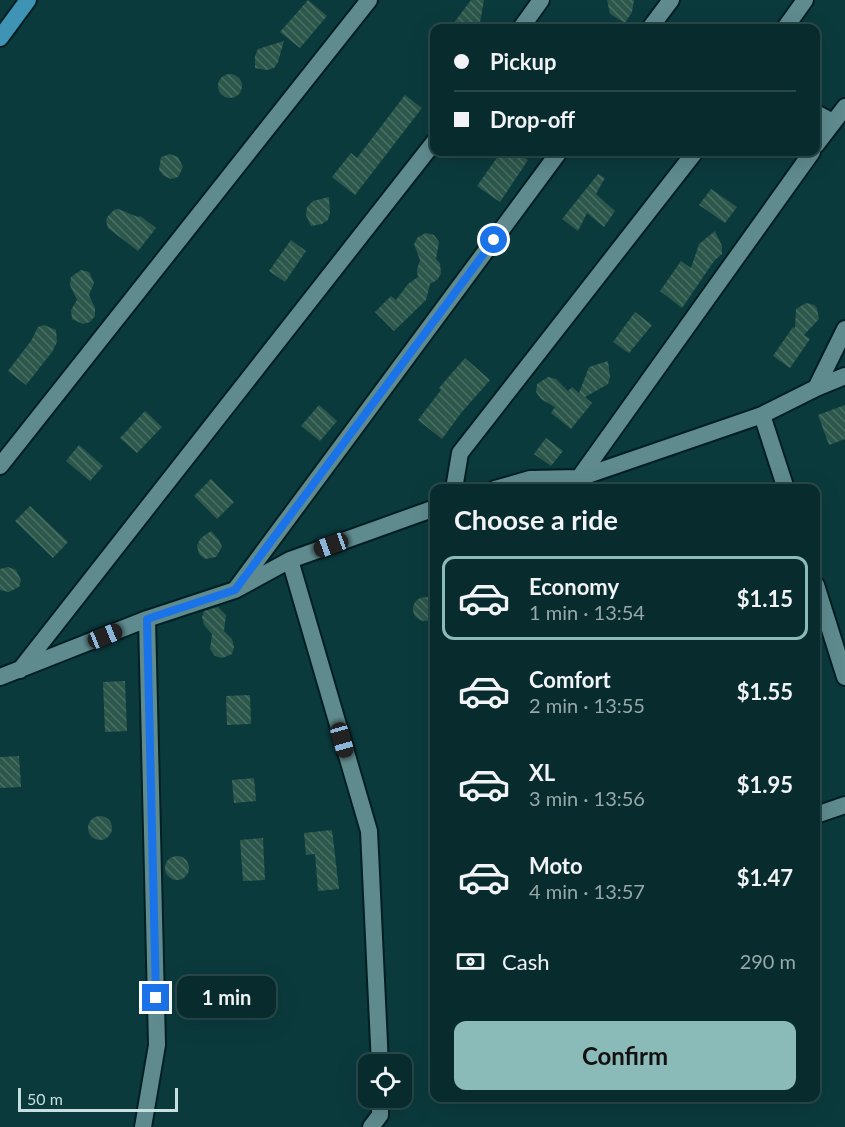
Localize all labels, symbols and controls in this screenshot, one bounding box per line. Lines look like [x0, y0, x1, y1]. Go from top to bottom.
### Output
text: Pickup [490, 48, 556, 75]
text: Drop-off [490, 106, 575, 133]
route start [480, 226, 507, 253]
text: Choose a ride [454, 503, 618, 536]
car [311, 530, 351, 560]
icon: car [457, 571, 511, 625]
text: Economy [529, 573, 619, 600]
text: $1.15 [737, 585, 793, 612]
text: 1 min · 13:54 [529, 600, 645, 624]
car [85, 621, 125, 651]
icon: car [457, 664, 511, 718]
text: Comfort [529, 666, 611, 693]
text: $1.55 [737, 678, 793, 705]
text: 2 min · 13:55 [529, 693, 645, 717]
car [328, 720, 356, 760]
icon: car [457, 757, 511, 811]
text: XL [529, 759, 555, 786]
text: $1.95 [737, 771, 793, 798]
text: 3 min · 13:56 [529, 786, 645, 810]
icon: car [457, 850, 511, 904]
text: Moto [529, 852, 583, 879]
text: $1.47 [737, 864, 793, 891]
text: 4 min · 13:57 [529, 879, 645, 903]
icon: cash [454, 945, 487, 978]
text: Cash [502, 948, 549, 975]
text: 290 m [740, 949, 796, 973]
callout: 1 min [177, 977, 276, 1019]
route end [142, 984, 169, 1011]
text: 1 min [202, 985, 251, 1009]
button: Confirm [454, 1021, 796, 1090]
map controls [358, 1054, 412, 1108]
button: locate [358, 1054, 412, 1108]
scale bar [18, 1085, 178, 1112]
text: 50 m [27, 1089, 63, 1108]

